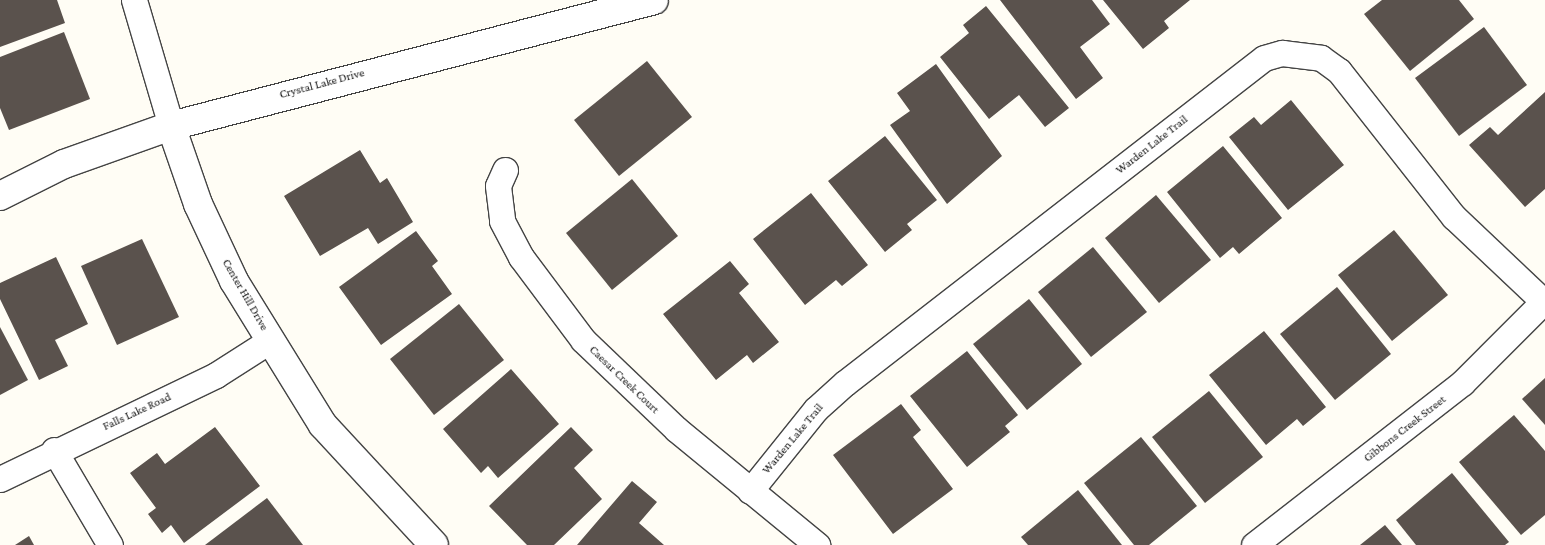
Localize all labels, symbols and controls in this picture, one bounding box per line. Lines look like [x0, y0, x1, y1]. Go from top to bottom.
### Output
street label: Crystal Lake Drive [278, 66, 366, 102]
street label: Warden Lake Trail [1113, 112, 1191, 178]
street label: Center Hill Drive [219, 257, 271, 333]
street label: Caesar Creek Court [586, 343, 662, 417]
street label: Falls Lake Road [101, 390, 173, 434]
street label: Gibbons Creek Street [1361, 392, 1449, 466]
street label: Warden Lake Trail [759, 401, 827, 477]

